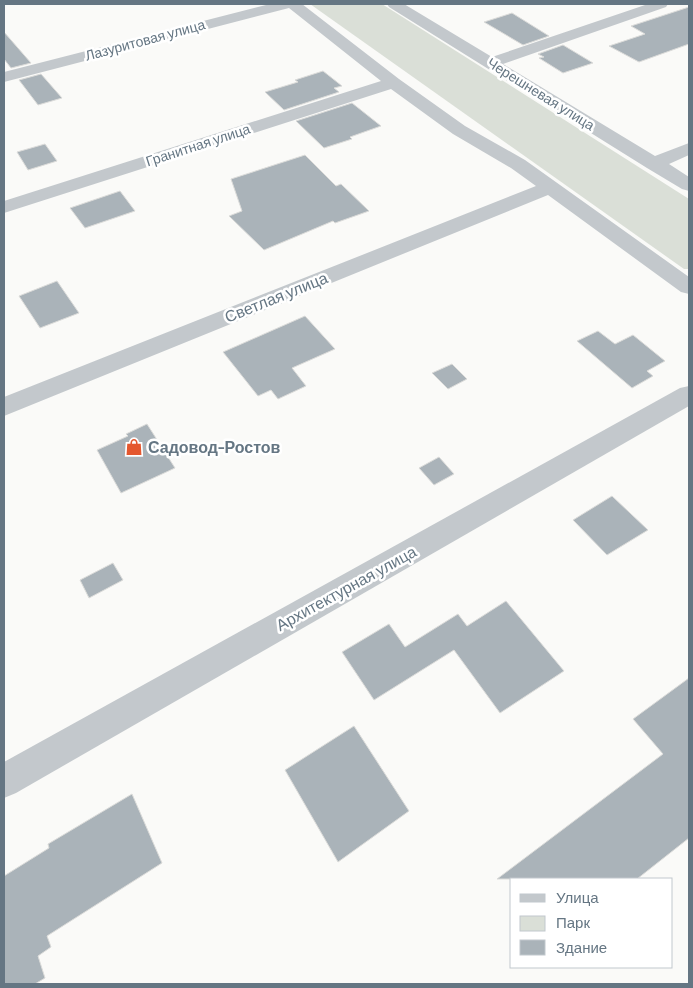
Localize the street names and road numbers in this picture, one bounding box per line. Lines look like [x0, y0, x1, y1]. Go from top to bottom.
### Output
street label: Лазуритовая улица [83, 15, 207, 64]
street label: Черешневая улица [484, 54, 598, 134]
street label: Гранитная улица [144, 120, 252, 169]
street label: Светлая улица [222, 267, 330, 326]
street label: Архитектурная улица [272, 541, 419, 634]

